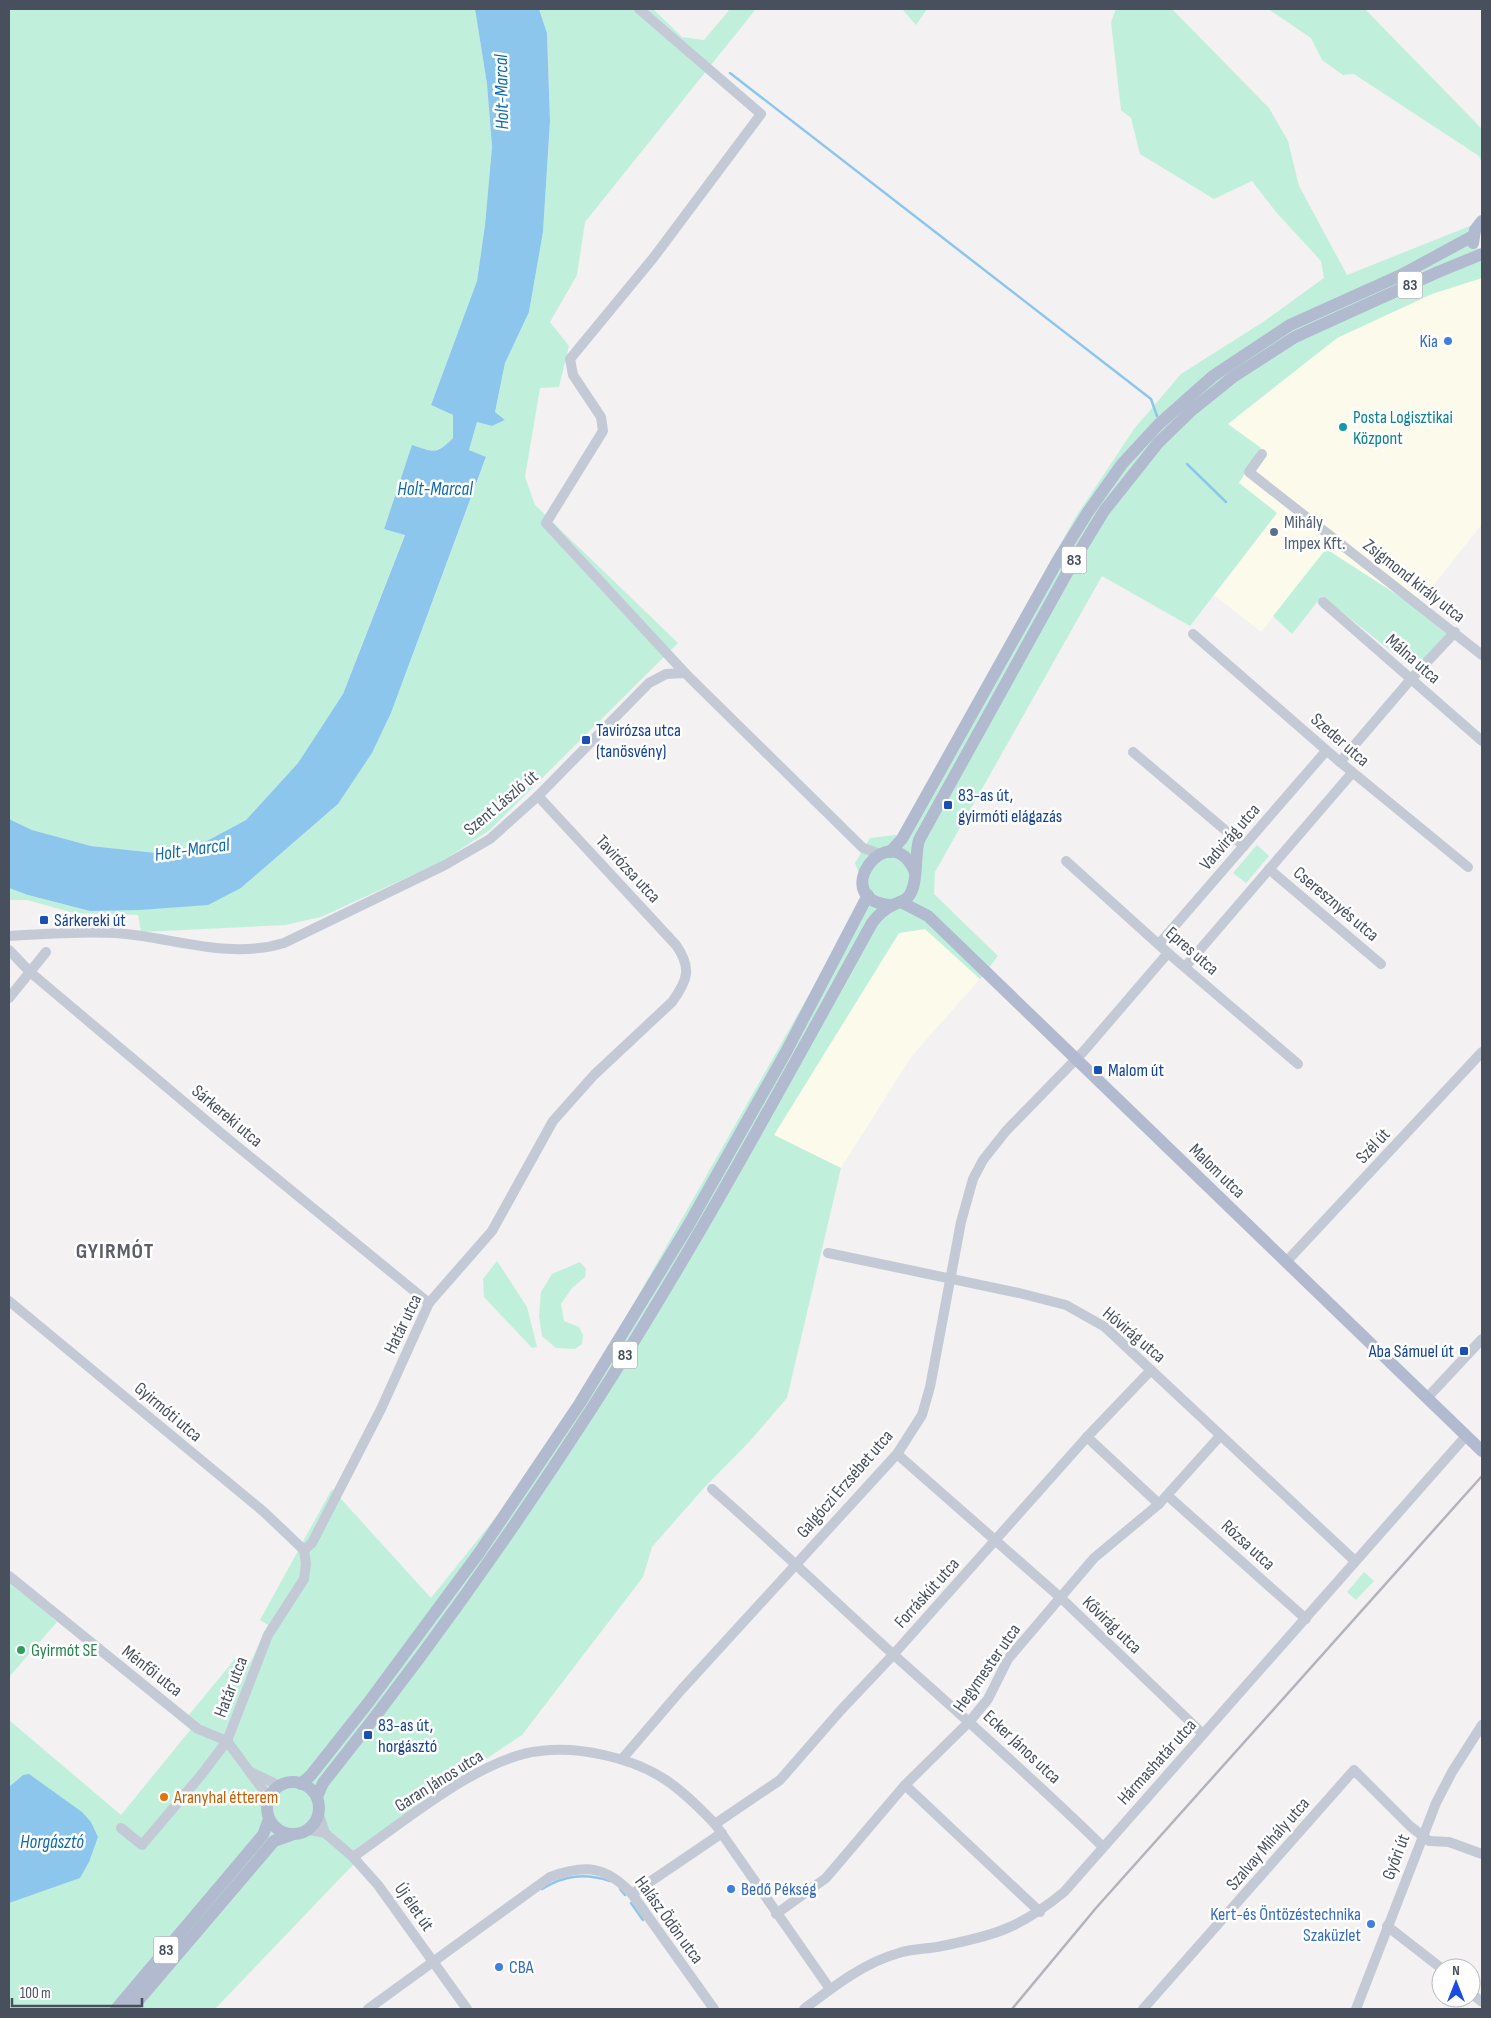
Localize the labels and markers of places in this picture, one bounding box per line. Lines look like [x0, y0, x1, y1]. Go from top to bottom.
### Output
place label: Kia [1420, 331, 1438, 352]
marker: Kia [1442, 335, 1454, 347]
place label: Posta Logisztikai Központ [1353, 407, 1453, 449]
marker: Posta Logisztikai Központ [1337, 421, 1349, 433]
place label: Mihály Impex Kft. [1284, 512, 1346, 554]
marker: Mihály Impex Kft. [1268, 526, 1280, 538]
place label: Tavirózsa utca (tanösvény) [596, 720, 681, 762]
marker: Tavirózsa utca (tanösvény) [580, 734, 592, 746]
place label: 83-as út, gyirmóti elágazás [958, 785, 1062, 827]
marker: 83-as út, gyirmóti elágazás [942, 799, 954, 811]
place label: Sárkereki út [54, 910, 126, 931]
marker: Sárkereki út [38, 914, 50, 926]
place label: Malom út [1108, 1060, 1164, 1081]
marker: Malom út [1092, 1064, 1104, 1076]
place label: Aba Sámuel út [1368, 1341, 1455, 1362]
marker: Aba Sámuel út [1458, 1345, 1470, 1357]
place label: Gyirmót SE [31, 1640, 98, 1661]
marker: Gyirmót SE [15, 1644, 27, 1656]
place label: 83-as út, horgásztó [378, 1715, 437, 1757]
marker: 83-as út, horgásztó [362, 1729, 374, 1741]
place label: Aranyhal étterem [173, 1787, 278, 1808]
marker: Aranyhal étterem [158, 1791, 170, 1803]
place label: Bedő Pékség [741, 1879, 816, 1900]
marker: Bedő Pékség [725, 1883, 737, 1895]
place label: Kert-és Öntözéstechnika Szaküzlet [1210, 1904, 1361, 1946]
marker: Kert-és Öntözéstechnika Szaküzlet [1365, 1918, 1377, 1930]
place label: CBA [509, 1957, 534, 1978]
marker: CBA [493, 1961, 505, 1973]

